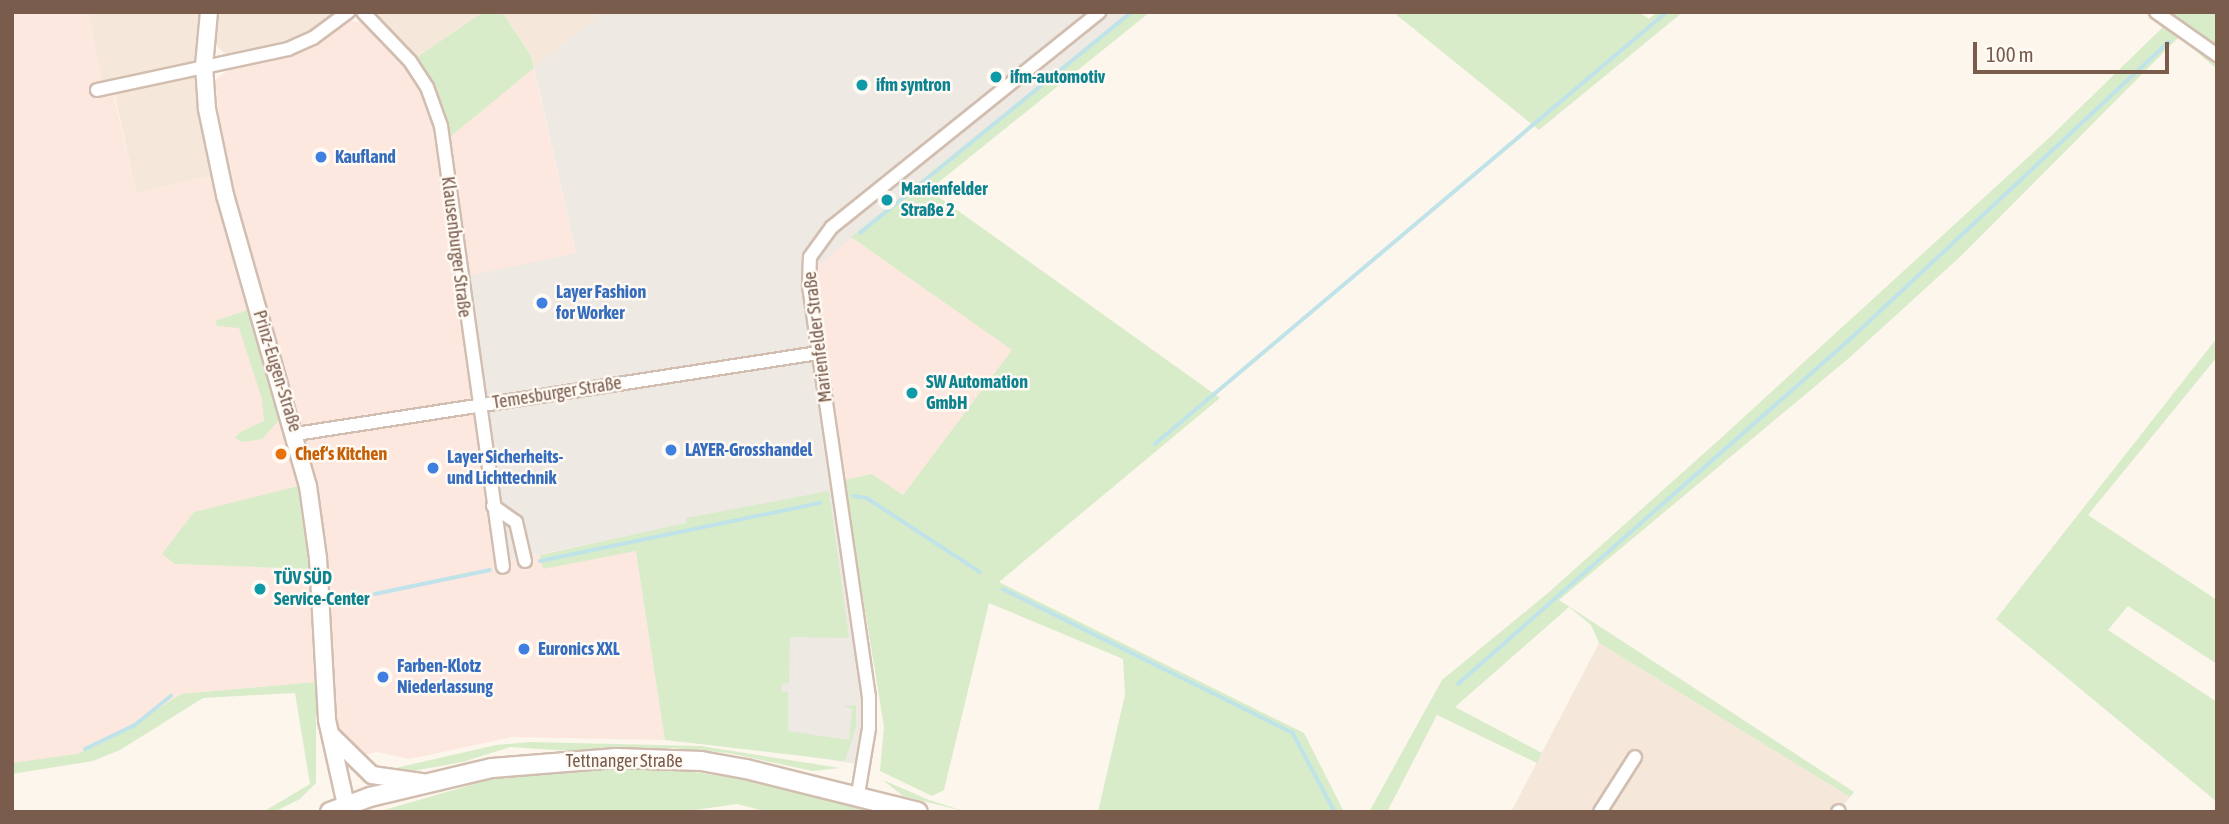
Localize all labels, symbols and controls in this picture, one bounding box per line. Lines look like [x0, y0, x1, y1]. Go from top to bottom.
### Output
scale bar [1977, 28, 2173, 72]
text: 100 m [1986, 42, 2034, 66]
place label: ifm-automotiv [1010, 66, 1105, 88]
marker: ifm-automotiv [988, 69, 1004, 85]
place label: ifm syntron [876, 74, 951, 96]
marker: ifm syntron [854, 77, 870, 93]
place label: Kaufland [335, 146, 396, 168]
marker: Kaufland [313, 149, 329, 165]
street label: Klausenburger Straße [437, 175, 475, 319]
place label: Marienfelder Straße 2 [901, 179, 988, 222]
marker: Marienfelder Straße 2 [879, 192, 895, 208]
street label: Marienfelder Straße [799, 270, 837, 404]
place label: Layer Fashion for Worker [556, 282, 646, 324]
marker: Layer Fashion for Worker [534, 295, 550, 311]
street label: Prinz-Eugen-Straße [248, 308, 306, 434]
street label: Temesburger Straße [491, 372, 623, 414]
place label: SW Automation GmbH [926, 372, 1028, 414]
marker: SW Automation GmbH [904, 385, 920, 401]
place label: LAYER-Grosshandel [685, 439, 812, 461]
marker: LAYER-Grosshandel [663, 442, 679, 458]
place label: Chef‘s Kitchen [295, 443, 387, 465]
marker: Chef‘s Kitchen [273, 446, 289, 462]
place label: Layer Sicherheits- und Lichttechnik [447, 447, 563, 490]
marker: Layer Sicherheits- und Lichttechnik [425, 460, 441, 476]
place label: TÜV SÜD Service-Center [274, 568, 369, 610]
marker: TÜV SÜD Service-Center [252, 581, 268, 597]
place label: Euronics XXL [538, 638, 620, 660]
marker: Euronics XXL [516, 641, 532, 657]
place label: Farben-Klotz Niederlassung [397, 656, 493, 698]
marker: Farben-Klotz Niederlassung [375, 669, 391, 685]
street label: Tettnanger Straße [565, 750, 683, 772]

